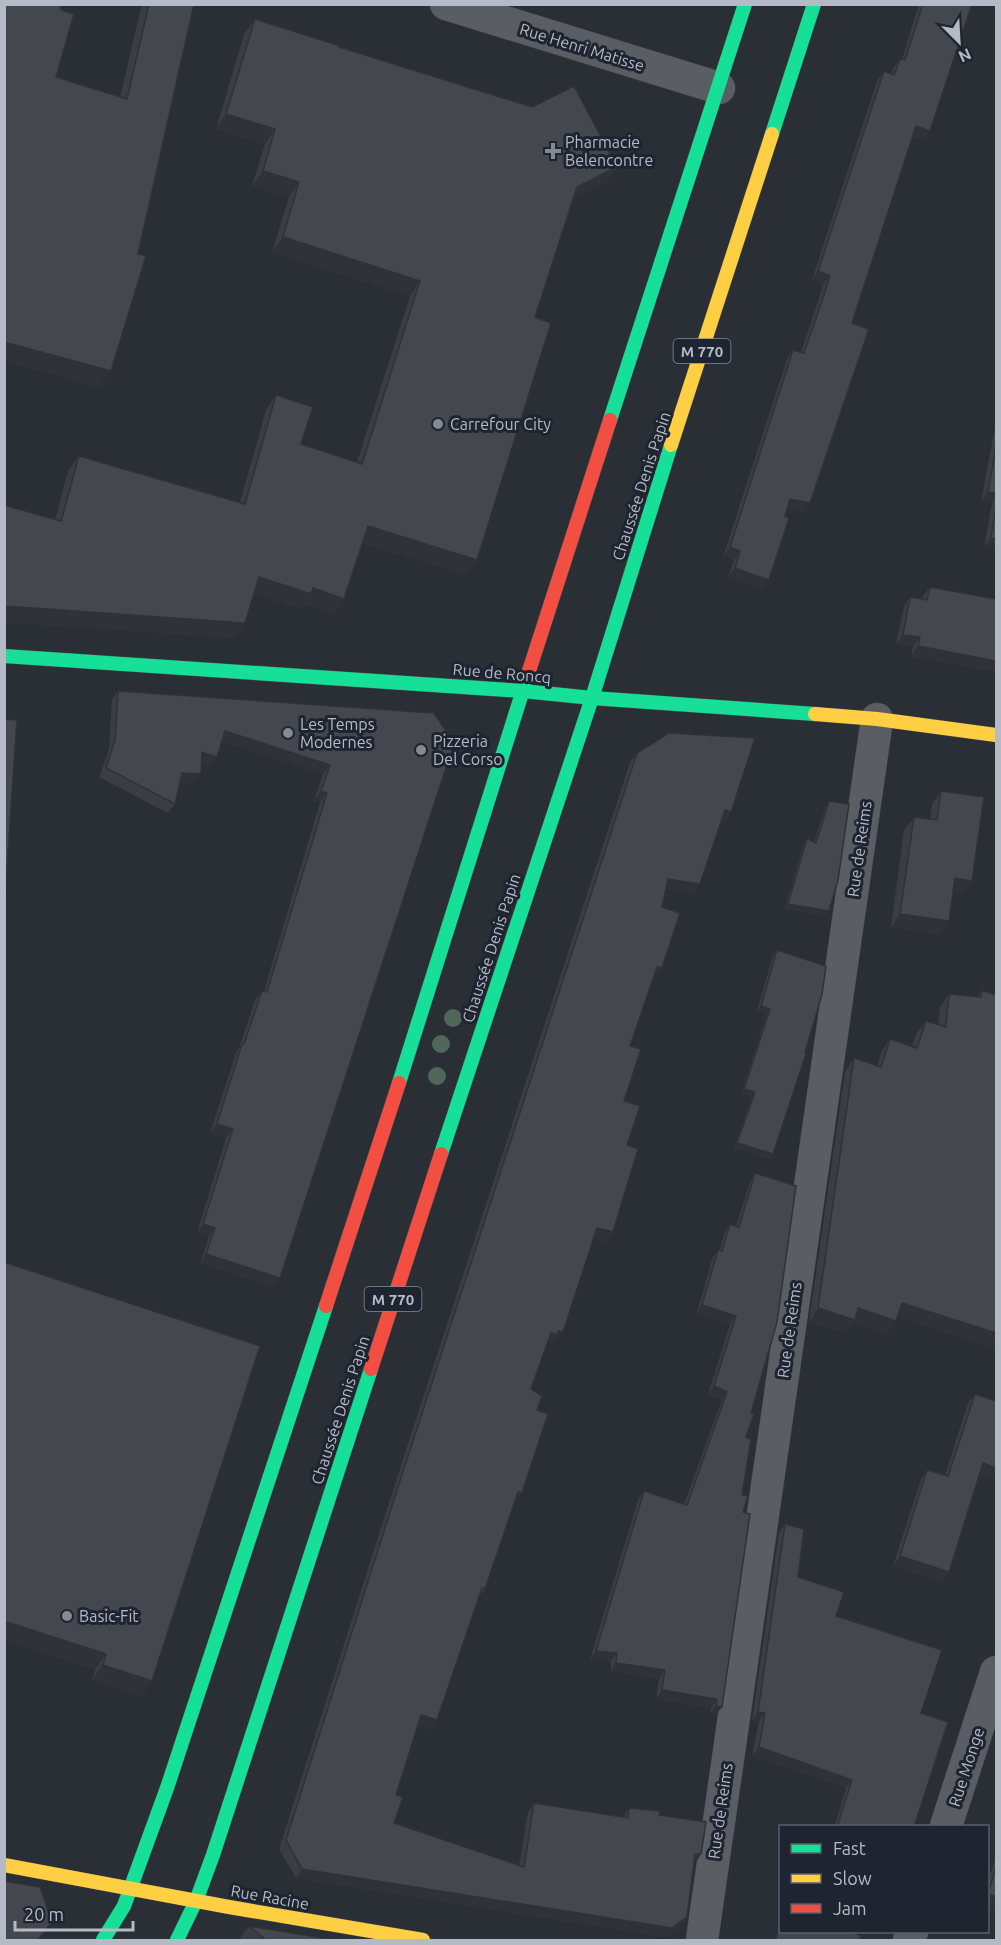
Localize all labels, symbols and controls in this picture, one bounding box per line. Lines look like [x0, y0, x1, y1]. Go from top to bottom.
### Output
north arrow [929, 12, 989, 72]
street label: Rue Henri Matisse [518, 19, 646, 75]
text: N [956, 45, 974, 66]
place label: Pharmacie Belencontre [565, 133, 653, 169]
marker: Pharmacie Belencontre [546, 144, 560, 158]
road number: M 770 [674, 339, 730, 363]
street label: Chaussée Denis Papin [608, 409, 674, 563]
place label: Carrefour City [450, 415, 551, 433]
marker: Carrefour City [431, 417, 445, 431]
street label: Rue de Roncq [452, 660, 552, 686]
place label: Les Temps Modernes [300, 715, 375, 751]
marker: Les Temps Modernes [281, 726, 295, 740]
place label: Pizzeria Del Corso [433, 732, 503, 768]
marker: Pizzeria Del Corso [414, 743, 428, 757]
street label: Rue de Reims [843, 800, 875, 898]
street label: Chaussée Denis Papin [458, 871, 524, 1025]
street label: Rue de Reims [773, 1281, 805, 1379]
road number: M 770 [364, 1287, 422, 1311]
street label: Chaussée Denis Papin [307, 1333, 373, 1487]
place label: Basic-Fit [79, 1607, 139, 1625]
marker: Basic-Fit [60, 1609, 74, 1623]
street label: Rue Monge [945, 1725, 987, 1809]
street label: Rue de Reims [704, 1762, 736, 1860]
legend [779, 1825, 989, 1933]
text: Fast [833, 1838, 866, 1858]
text: Slow [833, 1868, 872, 1888]
street label: Rue Racine [230, 1881, 310, 1913]
scale bar [15, 1894, 134, 1932]
text: Jam [833, 1898, 867, 1918]
text: 20 m [24, 1904, 64, 1924]

